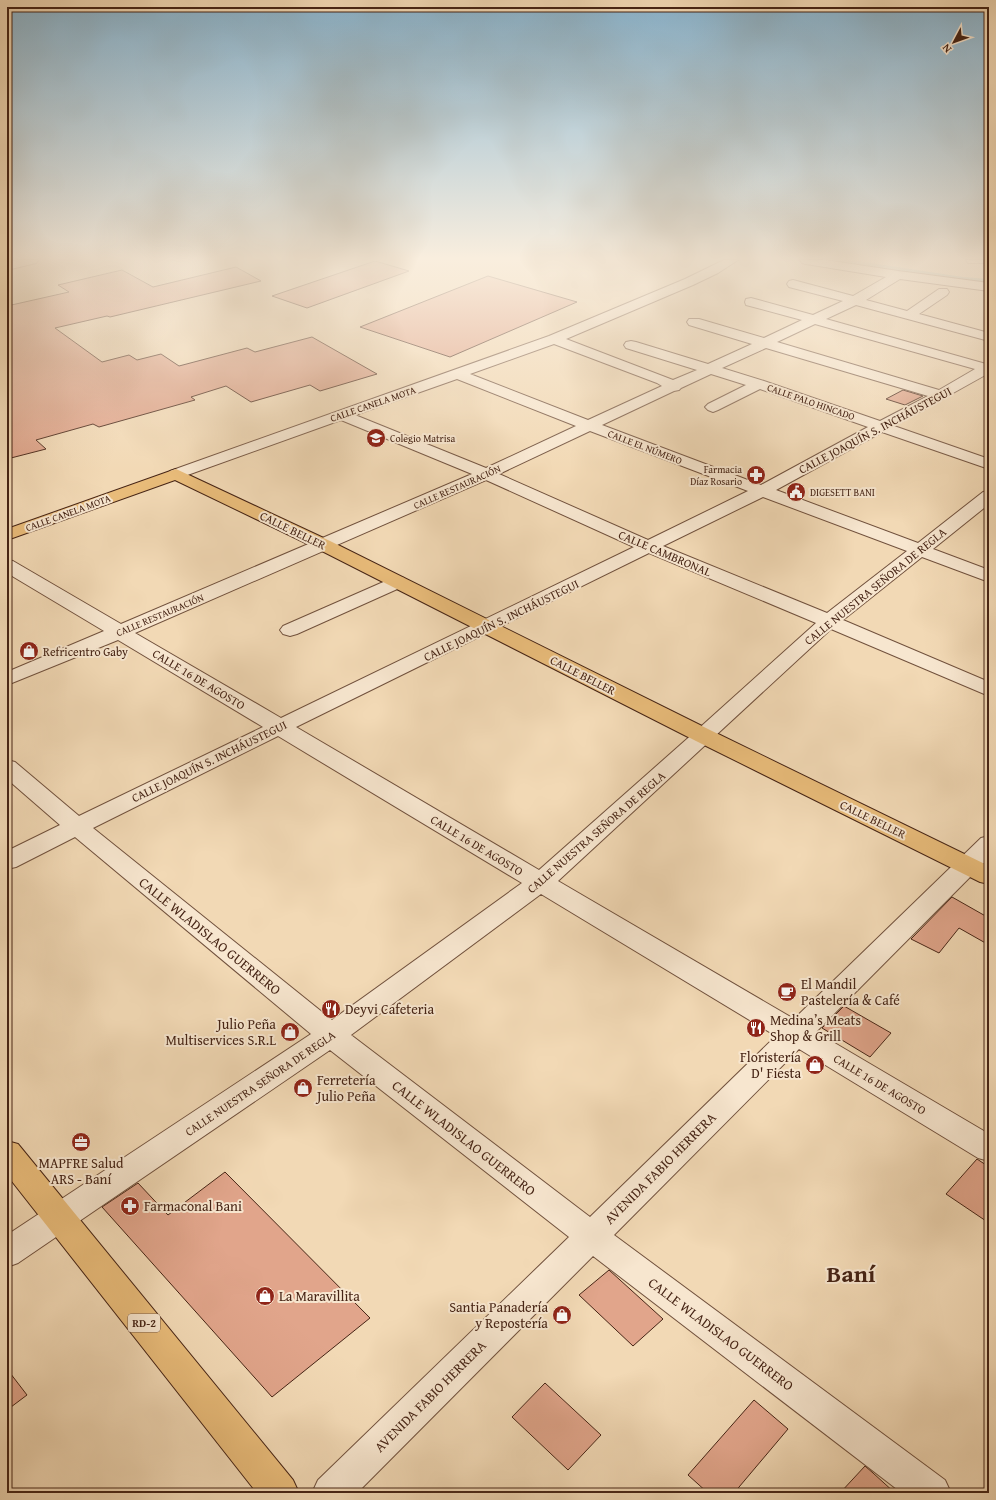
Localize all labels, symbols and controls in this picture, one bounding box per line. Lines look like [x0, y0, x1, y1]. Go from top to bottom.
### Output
north arrow [934, 22, 974, 62]
text: N [938, 40, 955, 57]
street label: CALLE PALO HINCADO [765, 380, 857, 424]
street label: CALLE CANELA MOTA [328, 382, 418, 426]
street label: CALLE JOAQUÍN S. INCHÁUSTEGUI [796, 382, 955, 478]
street label: CALLE EL NÚMERO [606, 426, 684, 468]
school or university icon: Colegio Matrisa [365, 427, 387, 449]
place label: Colegio Matrisa [390, 431, 455, 446]
street label: CALLE RESTAURACIÓN [411, 461, 503, 513]
place label: Farmacia Díaz Rosario [690, 462, 742, 489]
pharmacy icon: Farmacia Díaz Rosario [745, 464, 767, 486]
public building icon: DIGESETT BANI [785, 481, 807, 503]
place label: DIGESETT BANI [810, 485, 875, 500]
street label: CALLE CANELA MOTA [23, 491, 113, 535]
street label: CALLE BELLER [257, 507, 329, 553]
street label: CALLE NUESTRA SEÑORA DE REGLA [800, 523, 950, 649]
street label: CALLE CAMBRONAL [616, 526, 714, 580]
street label: CALLE JOAQUÍN S. INCHÁUSTEGUI [420, 575, 582, 665]
street label: CALLE RESTAURACIÓN [114, 590, 207, 640]
shop icon: Refricentro Gaby [18, 640, 40, 662]
place label: Refricentro Gaby [43, 643, 128, 660]
street label: CALLE 16 DE AGOSTO [149, 645, 249, 713]
street label: CALLE BELLER [547, 651, 619, 699]
street label: CALLE JOAQUÍN S. INCHÁUSTEGUI [128, 716, 290, 806]
street label: CALLE NUESTRA SEÑORA DE REGLA [523, 767, 669, 897]
street label: CALLE BELLER [837, 796, 909, 842]
street label: CALLE 16 DE AGOSTO [427, 811, 527, 879]
street label: CALLE WLADISLAO GUERRERO [135, 872, 285, 1000]
place label: El Mandil Pastelería & Café [801, 974, 900, 1010]
cafe icon: El Mandil Pastelería & Café [776, 981, 798, 1003]
restaurant icon: Deyvi Cafeteria [320, 998, 342, 1020]
place label: Deyvi Cafeteria [345, 999, 435, 1019]
place label: Medina’s Meats Shop & Grill [770, 1010, 861, 1046]
place label: Julio Peña Multiservices S.R.L [165, 1014, 276, 1050]
restaurant icon: Medina’s Meats Shop & Grill [745, 1017, 767, 1039]
shop icon: Julio Peña Multiservices S.R.L [279, 1021, 301, 1043]
street label: CALLE NUESTRA SEÑORA DE REGLA [181, 1026, 339, 1140]
place label: Floristería D' Fiesta [740, 1047, 801, 1083]
street label: CALLE 16 DE AGOSTO [830, 1050, 930, 1118]
shop icon: Floristería D' Fiesta [804, 1054, 826, 1076]
place label: Ferretería Julio Peña [315, 1070, 376, 1106]
street label: CALLE WLADISLAO GUERRERO [388, 1076, 540, 1200]
shop icon: Ferretería Julio Peña [292, 1077, 314, 1099]
street label: AVENIDA FABIO HERRERA [600, 1107, 721, 1228]
office icon: MAPFRE Salud ARS - Baní [70, 1131, 92, 1153]
place label: MAPFRE Salud ARS - Baní [39, 1153, 124, 1189]
pharmacy icon: Farmaconal Bani [119, 1195, 141, 1217]
place label: Farmaconal Bani [144, 1196, 242, 1216]
district label: Baní [827, 1256, 876, 1291]
street label: CALLE WLADISLAO GUERRERO [644, 1273, 798, 1395]
shop icon: La Maravillita [254, 1285, 276, 1307]
place label: La Maravillita [279, 1286, 360, 1306]
place label: Santia Panadería y Repostería [449, 1297, 548, 1333]
shop icon: Santia Panadería y Repostería [551, 1304, 573, 1326]
road number: RD-2 [128, 1314, 160, 1332]
street label: AVENIDA FABIO HERRERA [370, 1335, 491, 1456]

